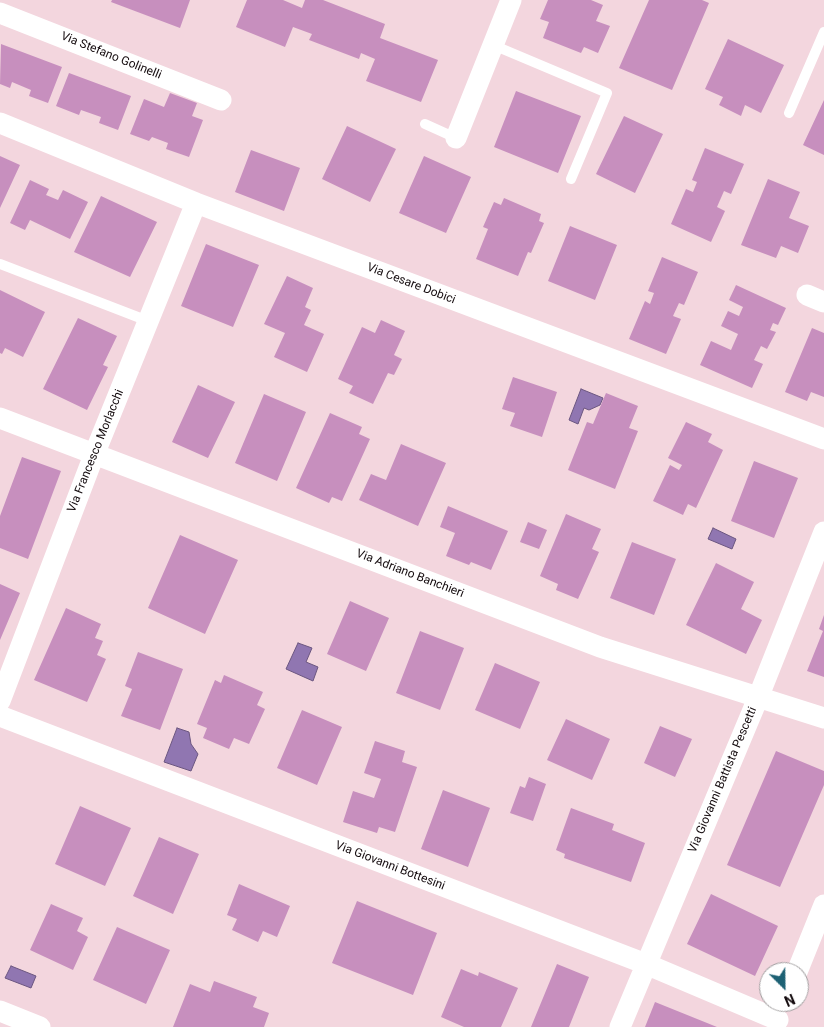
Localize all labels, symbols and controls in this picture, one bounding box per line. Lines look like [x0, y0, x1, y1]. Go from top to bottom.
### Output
street label: Via Stefano Golinelli [59, 29, 163, 83]
street label: Via Cesare Dobici [365, 260, 457, 308]
street label: Via Francesco Morlacchi [65, 387, 127, 515]
street label: Via Adriano Banchieri [354, 547, 466, 601]
street label: Via Giovanni Battista Pescetti [686, 705, 760, 855]
street label: Via Giovanni Bottesini [333, 838, 447, 894]
north arrow [759, 962, 809, 1012]
text: N [782, 991, 797, 1009]

